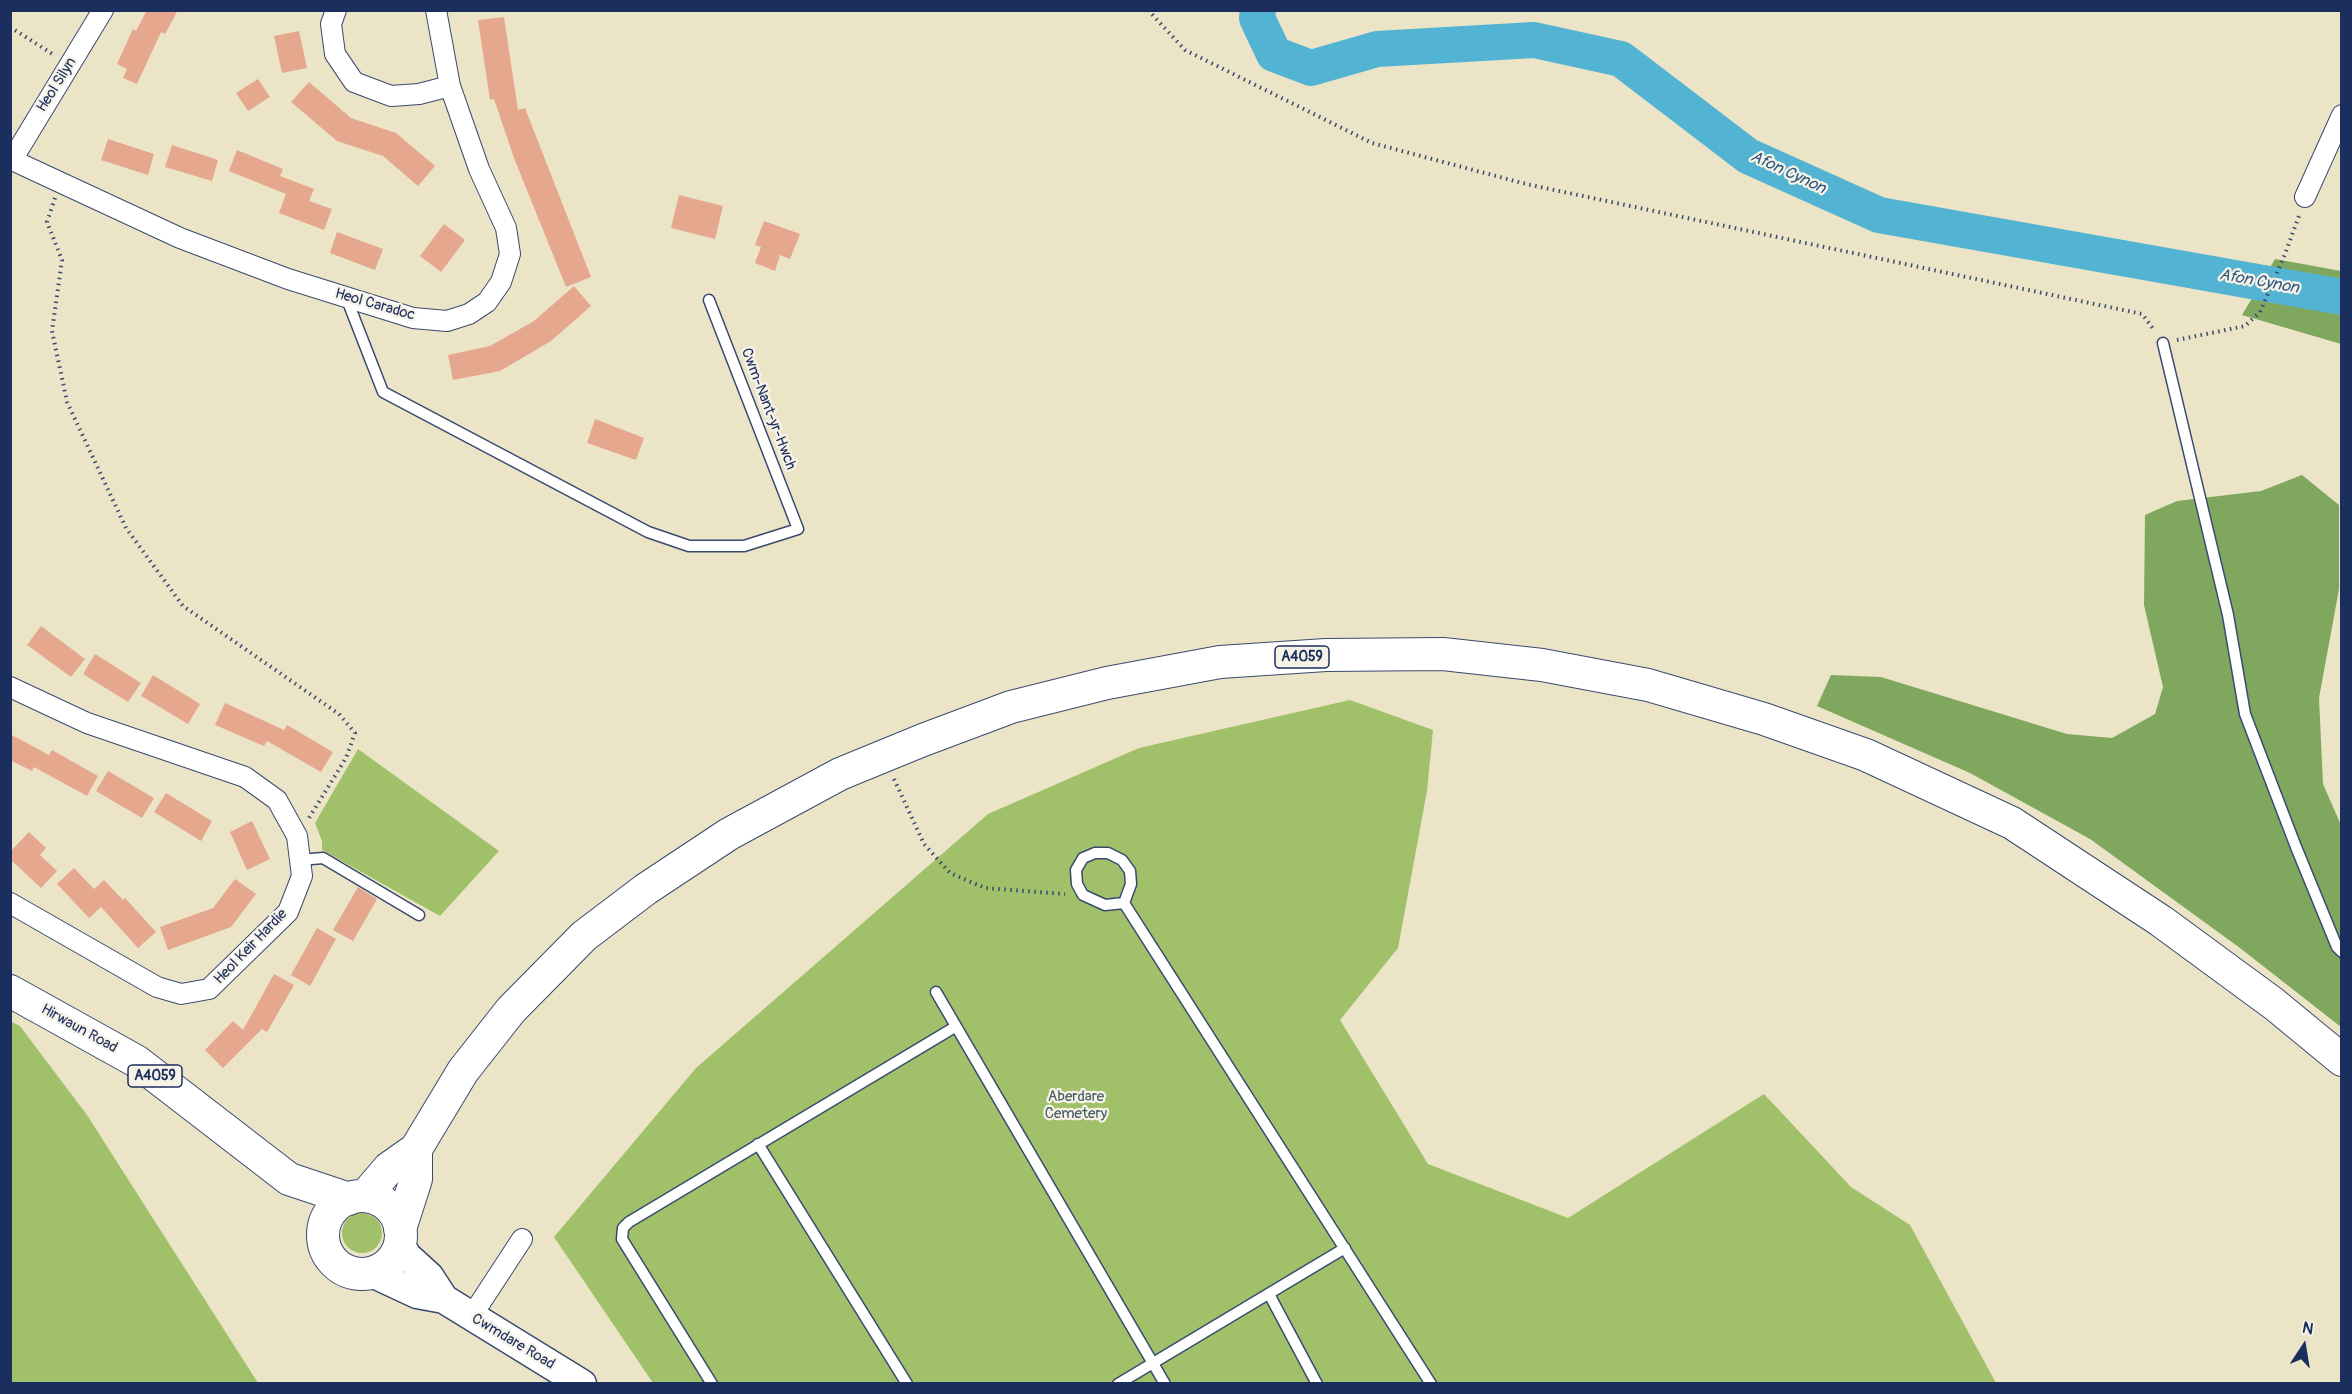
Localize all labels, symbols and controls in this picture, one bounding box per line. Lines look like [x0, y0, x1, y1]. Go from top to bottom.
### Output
street label: Heol Silyn [33, 54, 81, 116]
water label: Afon Cynon [1747, 147, 1829, 199]
water label: Afon Cynon [2218, 266, 2300, 298]
street label: Heol Caradoc [333, 285, 417, 325]
street label: Cwm-Nant-yr-Hwch [736, 346, 800, 472]
road number: A4059 [1275, 646, 1329, 668]
street label: Heol Keir Hardie [211, 906, 291, 988]
street label: Hirwaun Road [38, 1001, 120, 1057]
road number: A4059 [128, 1065, 182, 1087]
park label: Aberdare Cemetery [1045, 1088, 1107, 1123]
street label: Cwmdare Road [468, 1310, 558, 1374]
north arrow [2274, 1316, 2334, 1376]
text: N [2300, 1317, 2315, 1339]

